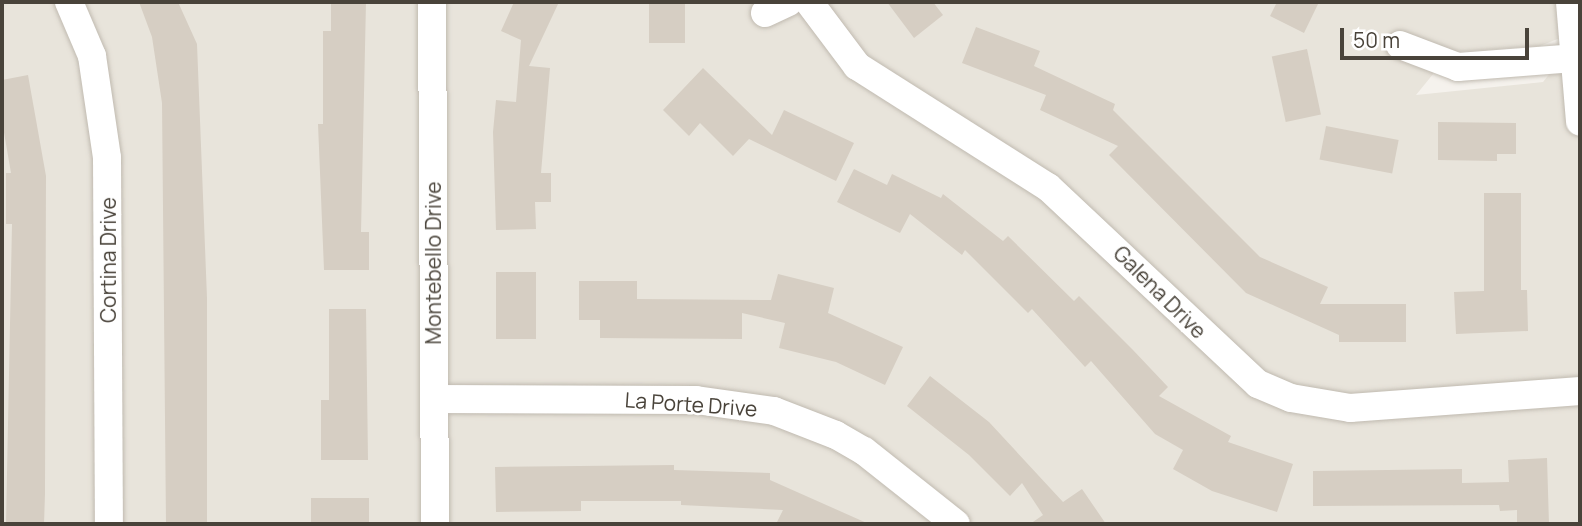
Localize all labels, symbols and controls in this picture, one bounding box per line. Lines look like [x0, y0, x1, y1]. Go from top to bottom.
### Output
scale bar [1344, 14, 1533, 58]
text: 50 m [1353, 26, 1400, 54]
street label: Montebello Drive [420, 181, 446, 345]
street label: Cortina Drive [95, 197, 121, 323]
street label: Galena Drive [1108, 240, 1212, 344]
street label: La Porte Drive [624, 387, 758, 421]

